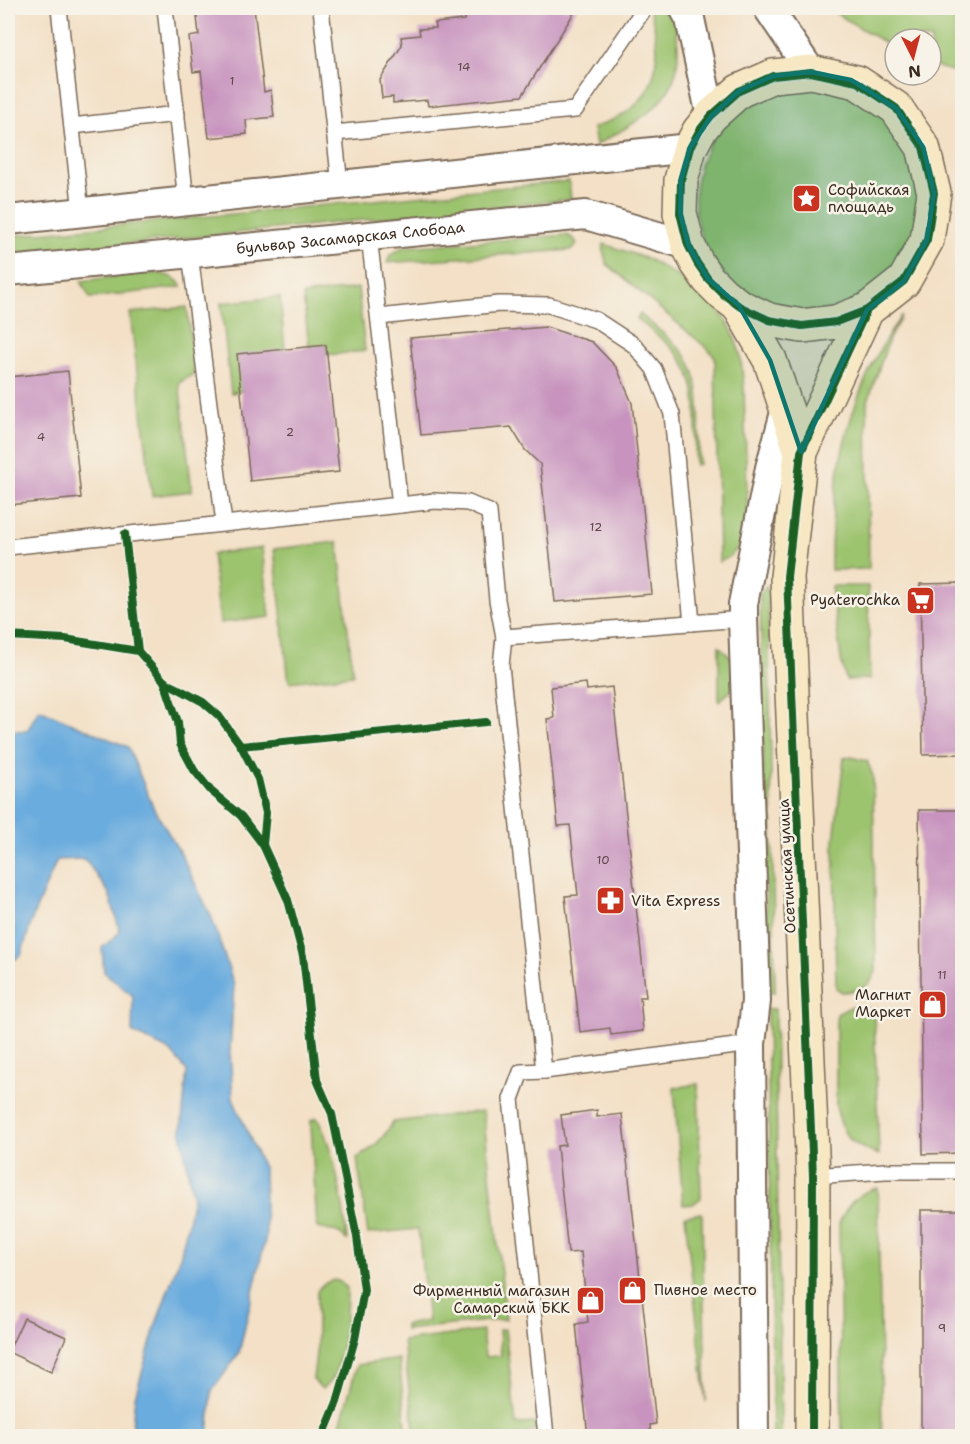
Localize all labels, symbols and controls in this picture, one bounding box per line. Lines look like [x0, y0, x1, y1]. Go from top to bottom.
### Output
north arrow [883, 27, 943, 87]
house number: 14 [458, 59, 470, 75]
text: N [907, 60, 922, 83]
house number: 1 [229, 73, 235, 89]
place label: Софийская площадь [828, 180, 910, 217]
place icon: Софийская площадь [791, 183, 823, 215]
street label: бульвар Засамарская Слобода [235, 217, 466, 259]
house number: 2 [286, 424, 294, 440]
house number: 4 [37, 429, 45, 445]
house number: 12 [590, 519, 602, 535]
supermarket icon: Pyaterochka [905, 584, 937, 616]
place label: Pyaterochka [810, 590, 901, 610]
street label: Осетинская улица [773, 797, 801, 934]
house number: 10 [596, 852, 610, 868]
pharmacy icon: Vita Express [594, 885, 626, 917]
place label: Vita Express [631, 891, 720, 911]
house number: 11 [937, 967, 947, 983]
place label: Магнит Маркет [855, 985, 911, 1022]
shop icon: Магнит Маркет [916, 988, 948, 1020]
shop icon: Пивное место [617, 1274, 649, 1306]
place label: Пивное место [654, 1280, 757, 1300]
place label: Фирменный магазин Самарский БКК [413, 1281, 570, 1318]
shop icon: Фирменный магазин Самарский БКК [575, 1284, 607, 1316]
house number: 9 [938, 1320, 946, 1336]

